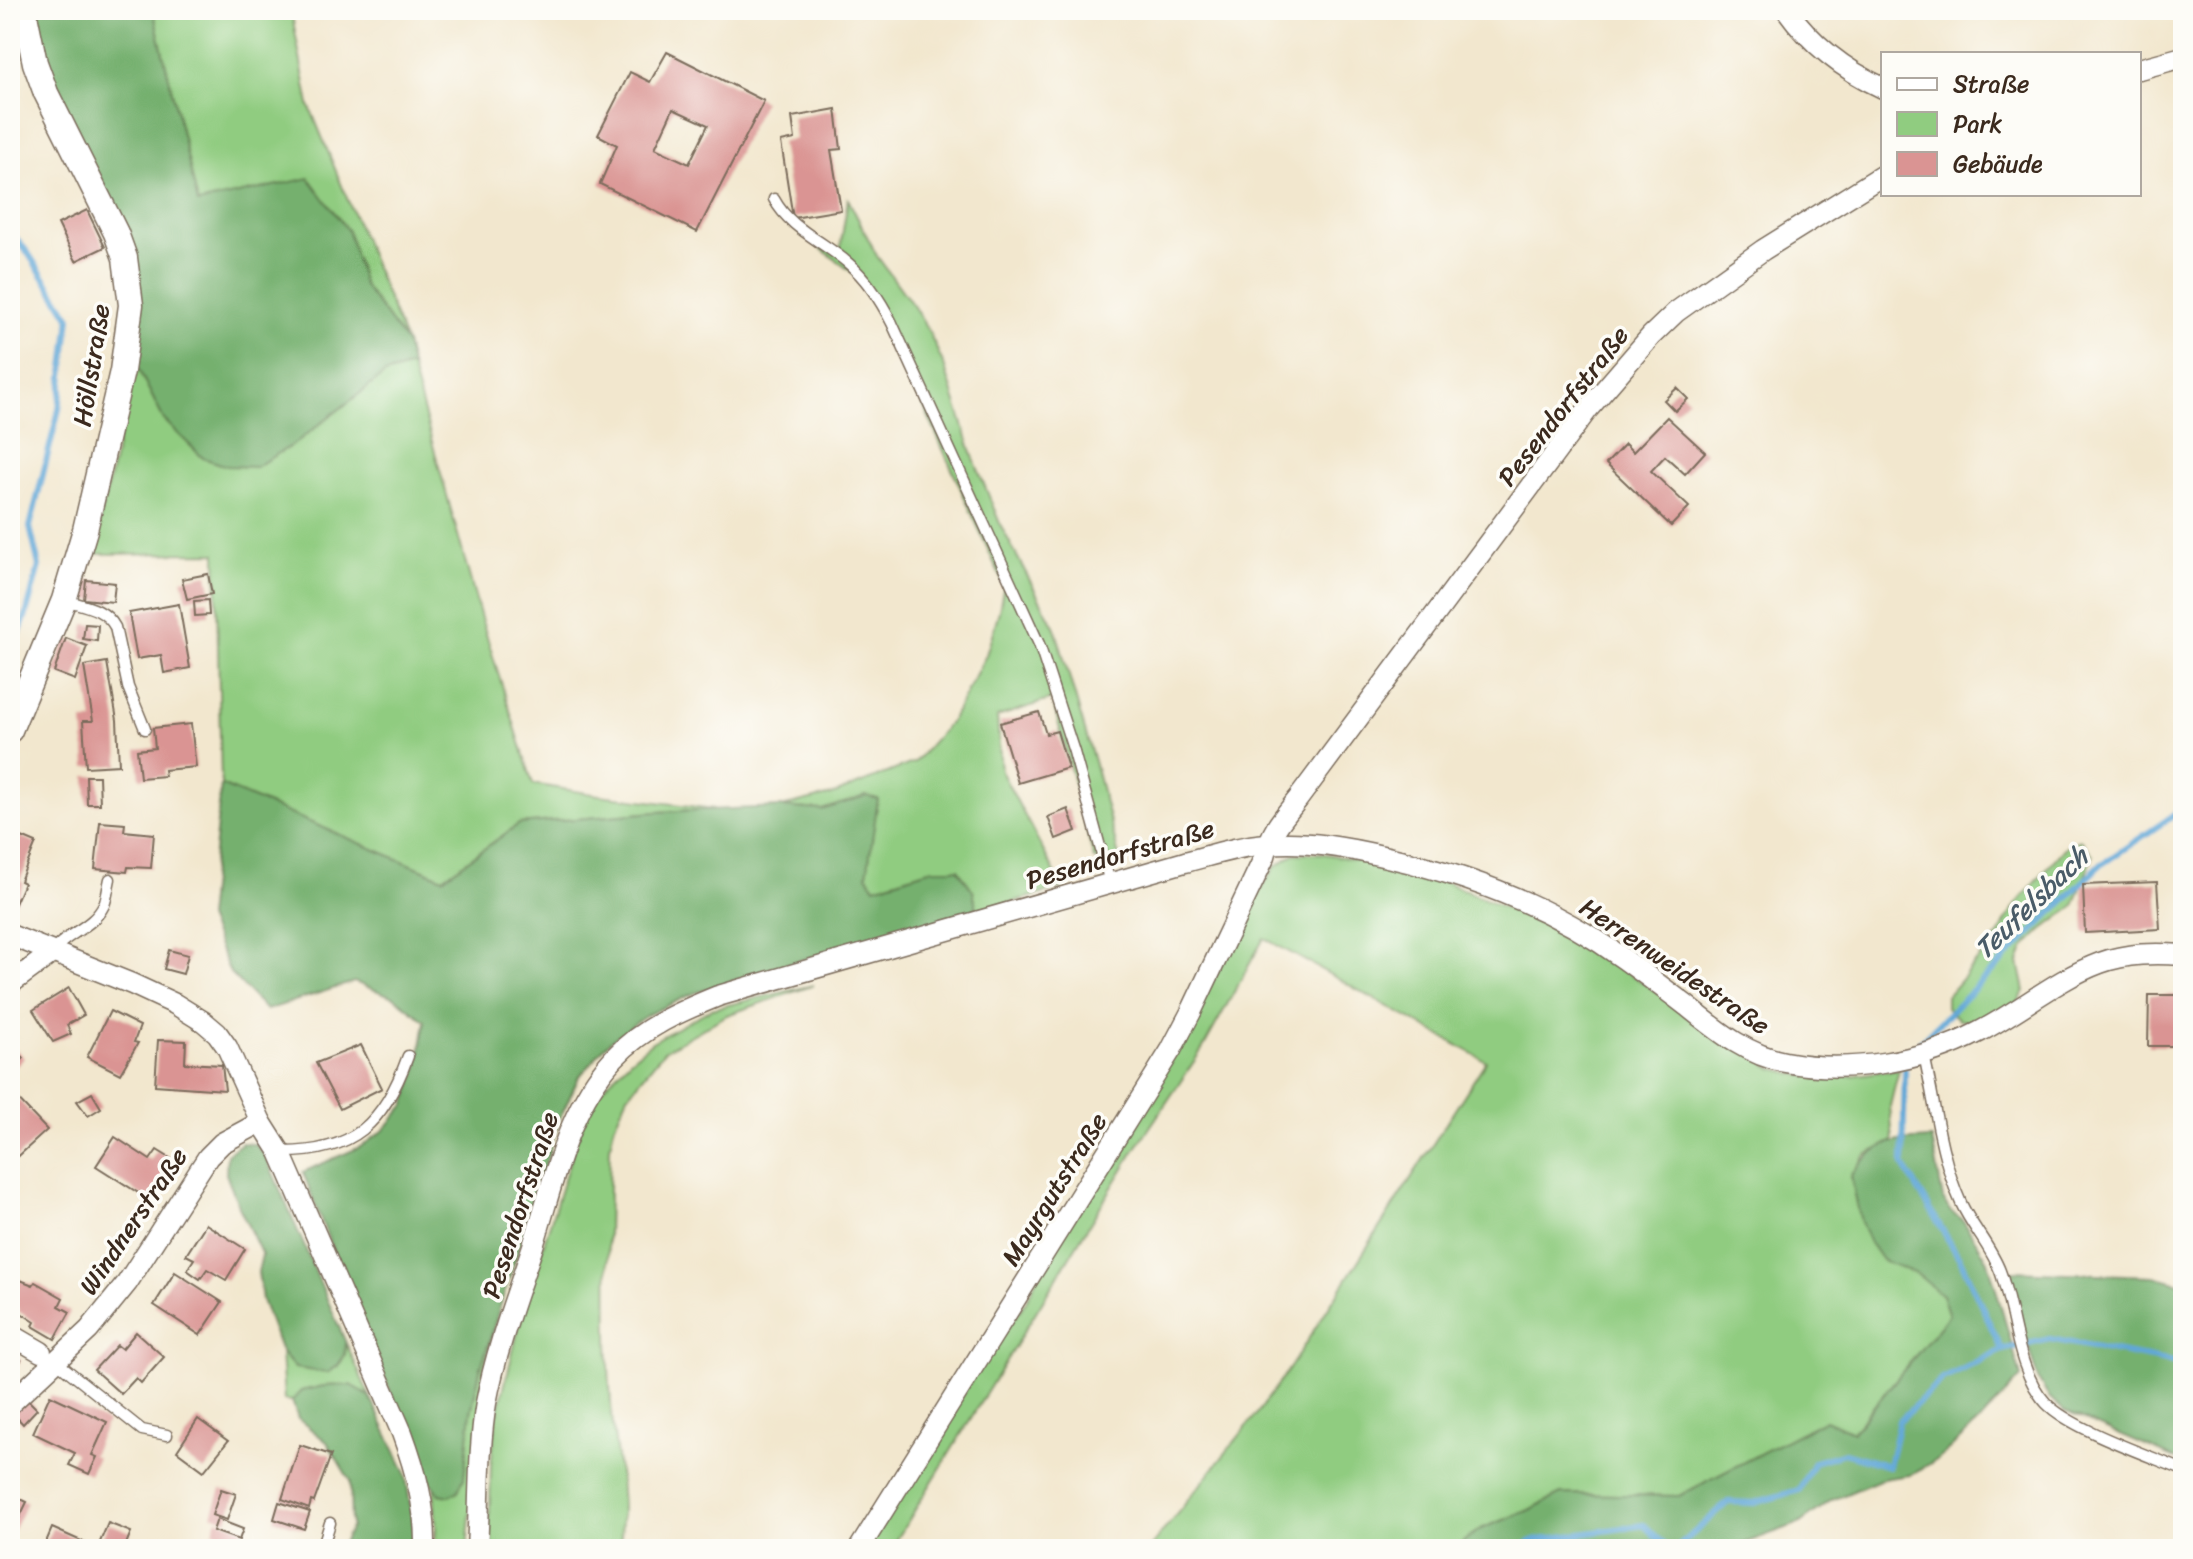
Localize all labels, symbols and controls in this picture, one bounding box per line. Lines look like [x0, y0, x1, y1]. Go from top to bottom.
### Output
legend [1881, 52, 2141, 196]
text: Straße [1953, 63, 2029, 105]
text: Park [1953, 103, 2002, 145]
text: Gebäude [1953, 143, 2043, 185]
street label: Höllstraße [59, 300, 123, 430]
street label: Pesendorfstraße [1485, 315, 1641, 497]
street label: Pesendorfstraße [1020, 805, 1220, 903]
water label: Teufelsbach [1962, 833, 2102, 971]
street label: Herrenweidestraße [1570, 885, 1780, 1047]
street label: Mayrgutstraße [988, 1103, 1120, 1275]
street label: Pesendorfstraße [468, 1106, 572, 1304]
street label: Windnerstraße [66, 1137, 200, 1305]

